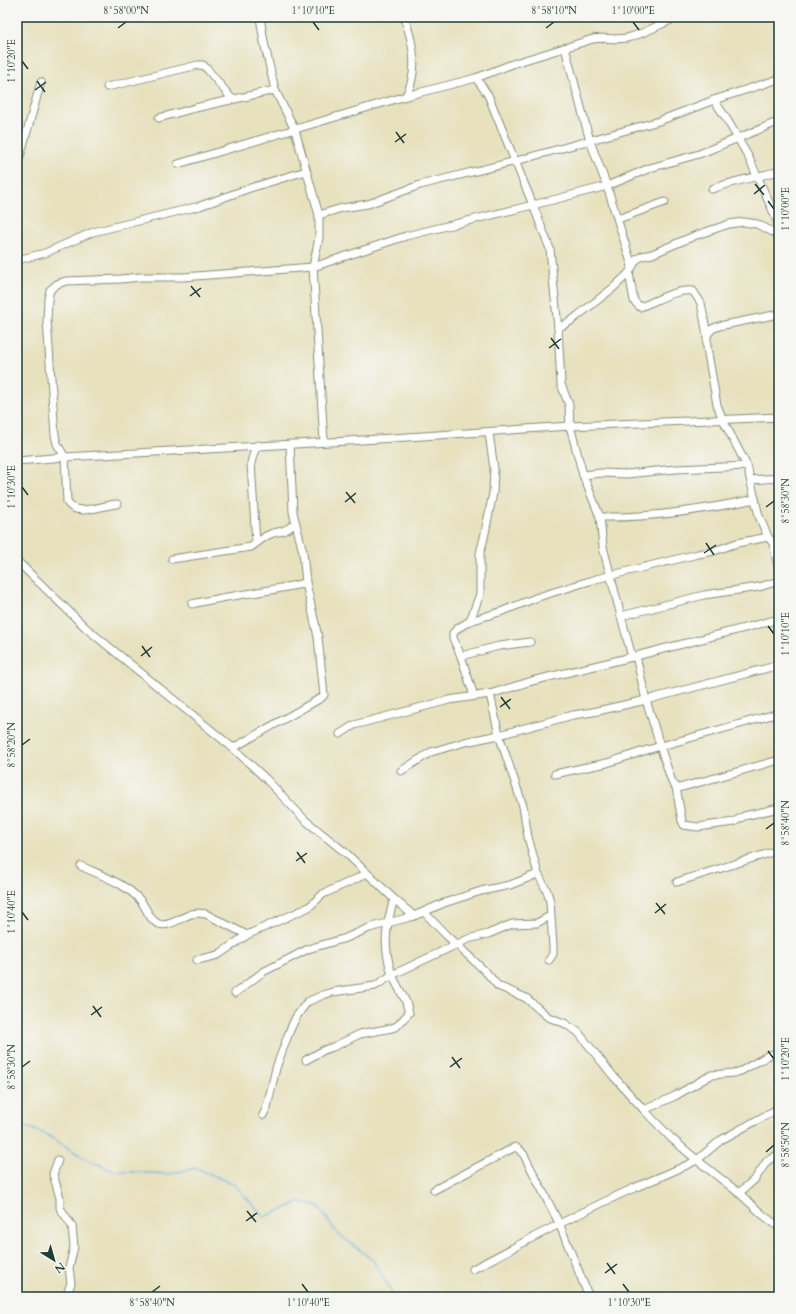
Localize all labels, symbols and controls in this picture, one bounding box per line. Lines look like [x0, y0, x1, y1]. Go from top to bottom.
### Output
text: 8°58'00"N [103, 4, 149, 18]
text: 1°10'10"E [291, 4, 335, 18]
text: 8°58'10"N [531, 4, 577, 18]
text: 1°10'00"E [611, 4, 655, 18]
text: 1°10'20"E [5, 39, 19, 83]
text: 1°10'00"E [779, 187, 793, 231]
text: 1°10'30"E [5, 465, 19, 509]
text: 8°58'30"N [779, 478, 793, 524]
text: 1°10'10"E [779, 612, 793, 656]
text: 8°58'20"N [5, 722, 19, 768]
text: 8°58'40"N [779, 800, 793, 846]
text: 1°10'40"E [5, 890, 19, 934]
text: 1°10'20"E [779, 1037, 793, 1081]
text: 8°58'30"N [5, 1044, 19, 1090]
text: 8°58'50"N [779, 1122, 793, 1168]
north arrow [34, 1240, 74, 1280]
text: N [51, 1259, 68, 1277]
text: 8°58'40"N [129, 1296, 175, 1310]
text: 1°10'40"E [286, 1296, 330, 1310]
text: 1°10'30"E [607, 1296, 651, 1310]

